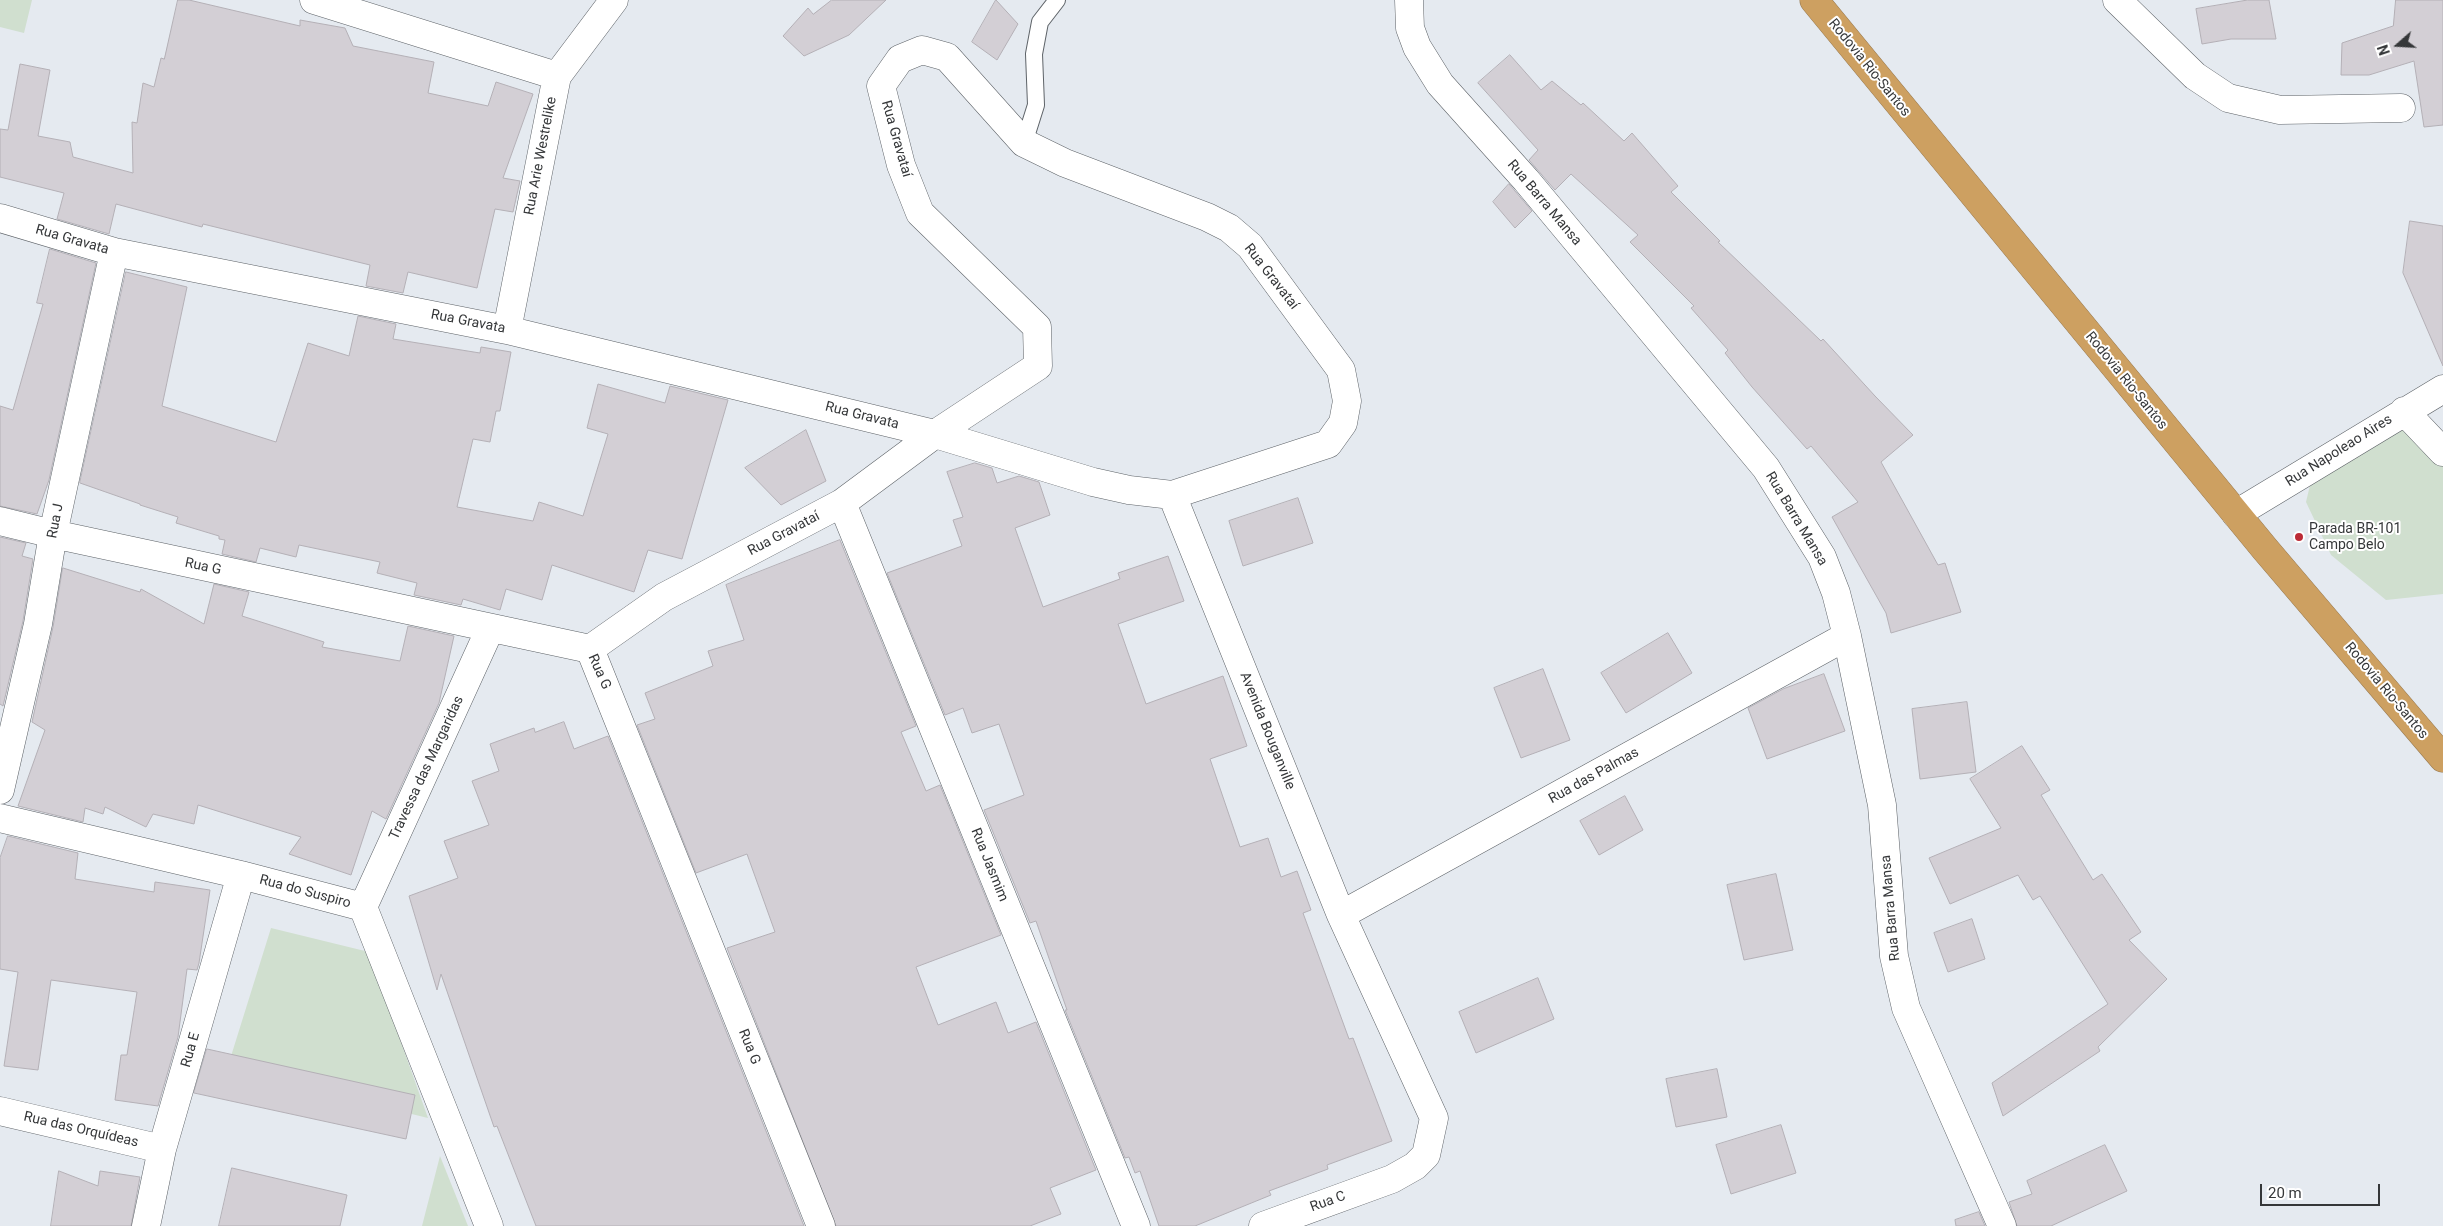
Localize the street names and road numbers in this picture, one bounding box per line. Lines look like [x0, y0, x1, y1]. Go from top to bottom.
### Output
street label: Rodovia Rio-Santos [1824, 16, 1914, 120]
street label: Rua Arie Westrelike [521, 95, 561, 217]
street label: Rua Gravataí [877, 99, 915, 179]
street label: Rua Barra Mansa [1503, 157, 1585, 249]
street label: Rua Gravata [33, 222, 111, 258]
street label: Rua Gravataí [1240, 241, 1302, 313]
street label: Rua Gravata [429, 307, 507, 337]
street label: Rodovia Rio-Santos [2081, 329, 2171, 433]
street label: Rua Gravata [823, 399, 901, 433]
street label: Rua Napoleao Aires [2283, 411, 2395, 491]
street label: Rua Barra Mansa [1761, 469, 1831, 569]
street label: Rua J [44, 502, 68, 540]
street label: Rua Gravataí [745, 508, 823, 560]
street label: Rua G [183, 555, 223, 579]
street label: Rodovia Rio-Santos [2341, 639, 2431, 743]
street label: Rua G [584, 652, 614, 692]
street label: Avenida Bouganville [1236, 670, 1298, 792]
street label: Travessa das Margaridas [386, 694, 468, 842]
street label: Rua das Palmas [1546, 744, 1642, 808]
street label: Rua Jasmim [967, 826, 1011, 904]
street label: Rua Barra Mansa [1878, 854, 1904, 962]
street label: Rua do Suspiro [257, 872, 353, 912]
street label: Rua G [734, 1027, 764, 1067]
street label: Rua E [178, 1031, 204, 1069]
street label: Rua das Orquídeas [22, 1109, 140, 1151]
street label: Rua C [1308, 1188, 1348, 1216]

